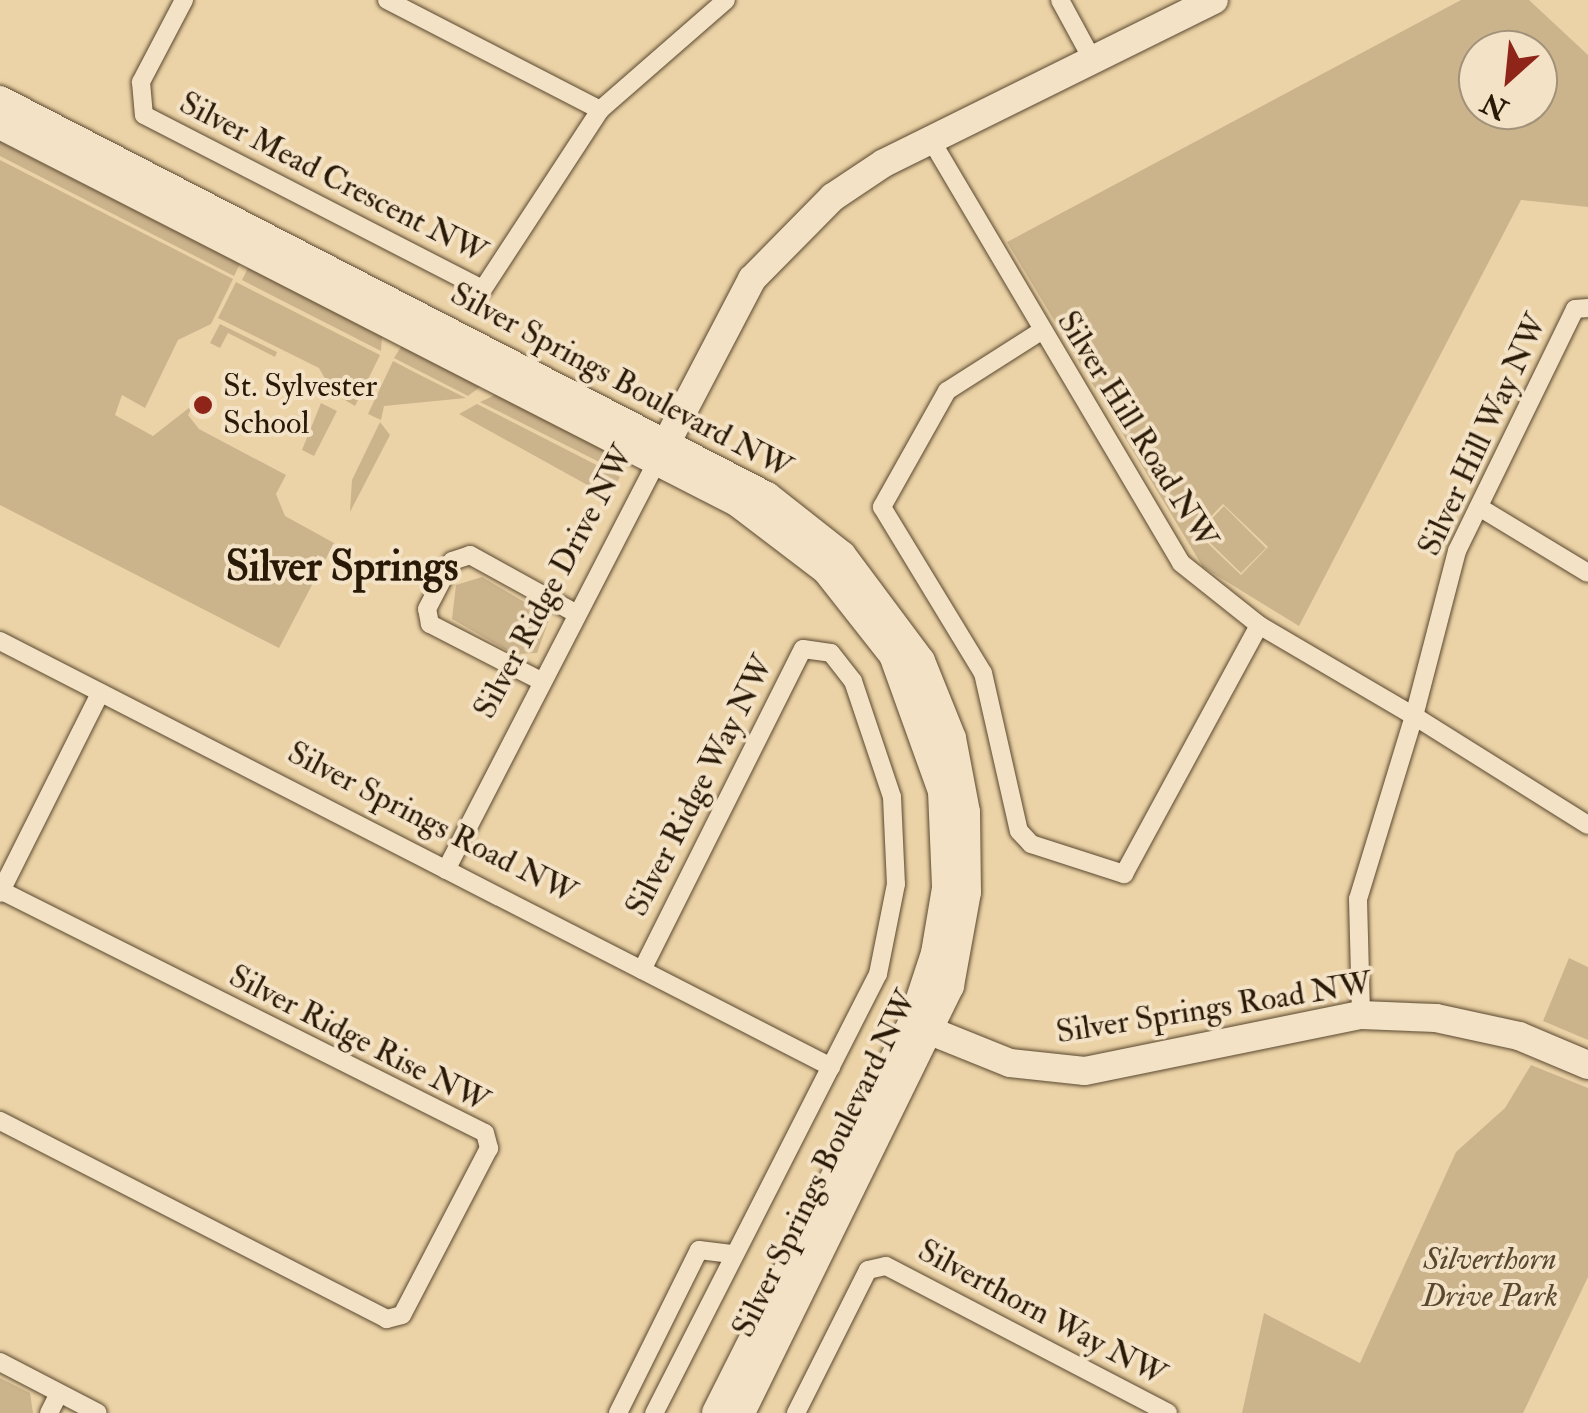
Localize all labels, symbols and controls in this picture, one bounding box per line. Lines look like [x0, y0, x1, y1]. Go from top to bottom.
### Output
north arrow [1458, 30, 1558, 130]
street label: Silver Mead Crescent NW [173, 84, 493, 272]
text: N [1476, 84, 1514, 127]
street label: Silver Springs Boulevard NW [444, 275, 798, 487]
street label: Silver Hill Road NW [1049, 304, 1225, 556]
street label: Silver Hill Way NW [1410, 308, 1556, 562]
place label: St. Sylvester School [223, 368, 377, 443]
marker: St. Sylvester School [192, 394, 214, 416]
street label: Silver Ridge Drive NW [466, 439, 642, 725]
district label: Silver Springs [226, 542, 458, 592]
street label: Silver Ridge Way NW [618, 649, 782, 923]
street label: Silver Springs Road NW [281, 734, 583, 912]
street label: Silver Ridge Rise NW [223, 957, 495, 1121]
street label: Silver Springs Road NW [1054, 964, 1374, 1052]
street label: Silver Springs Boulevard NW [724, 985, 926, 1343]
street label: Silverthorn Way NW [911, 1231, 1173, 1395]
park label: Silverthorn Drive Park [1422, 1241, 1558, 1316]

